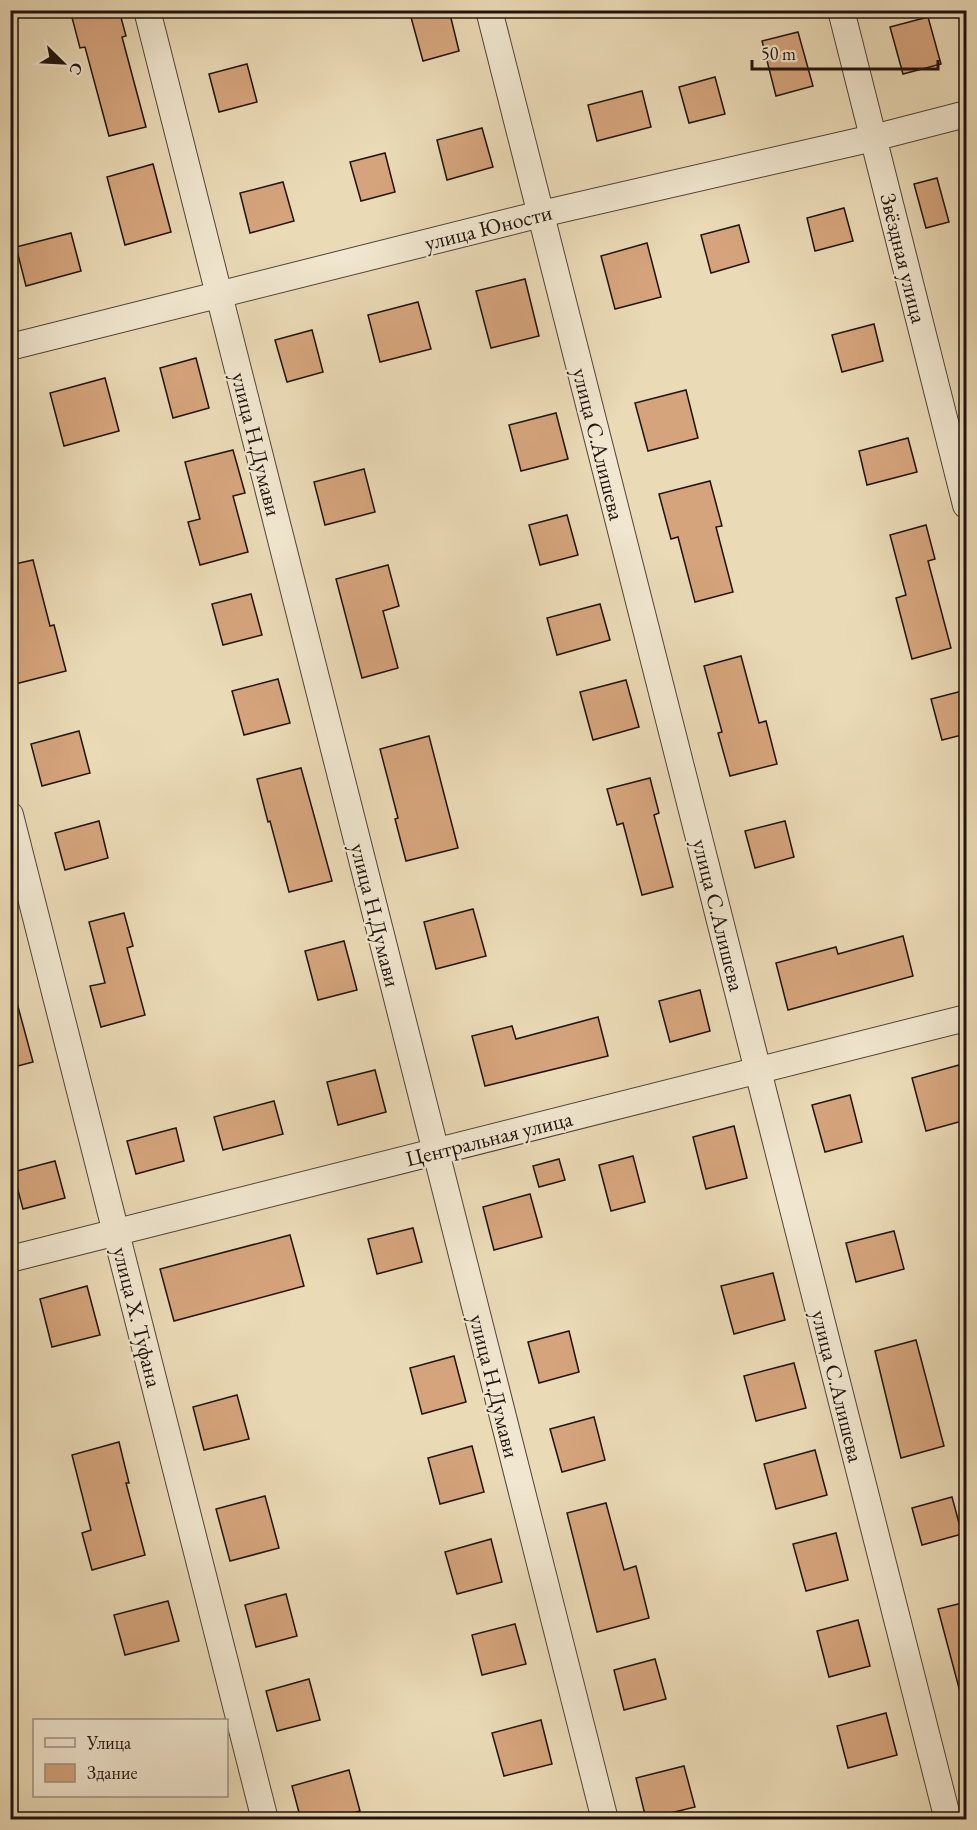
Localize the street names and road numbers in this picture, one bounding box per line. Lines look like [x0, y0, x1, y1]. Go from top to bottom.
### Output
street label: Звёздная улица [873, 190, 934, 326]
street label: улица Юности [421, 198, 555, 257]
street label: улица С.Алишева [566, 365, 631, 523]
street label: улица Н.Думави [225, 369, 288, 519]
street label: улица С.Алишева [686, 836, 751, 994]
street label: улица Н.Думави [344, 840, 407, 990]
street label: Центральная улица [403, 1104, 576, 1173]
street label: улица Х. Туфана [106, 1244, 169, 1391]
street label: улица С.Алишева [805, 1307, 870, 1465]
street label: улица Н.Думави [463, 1311, 526, 1461]

